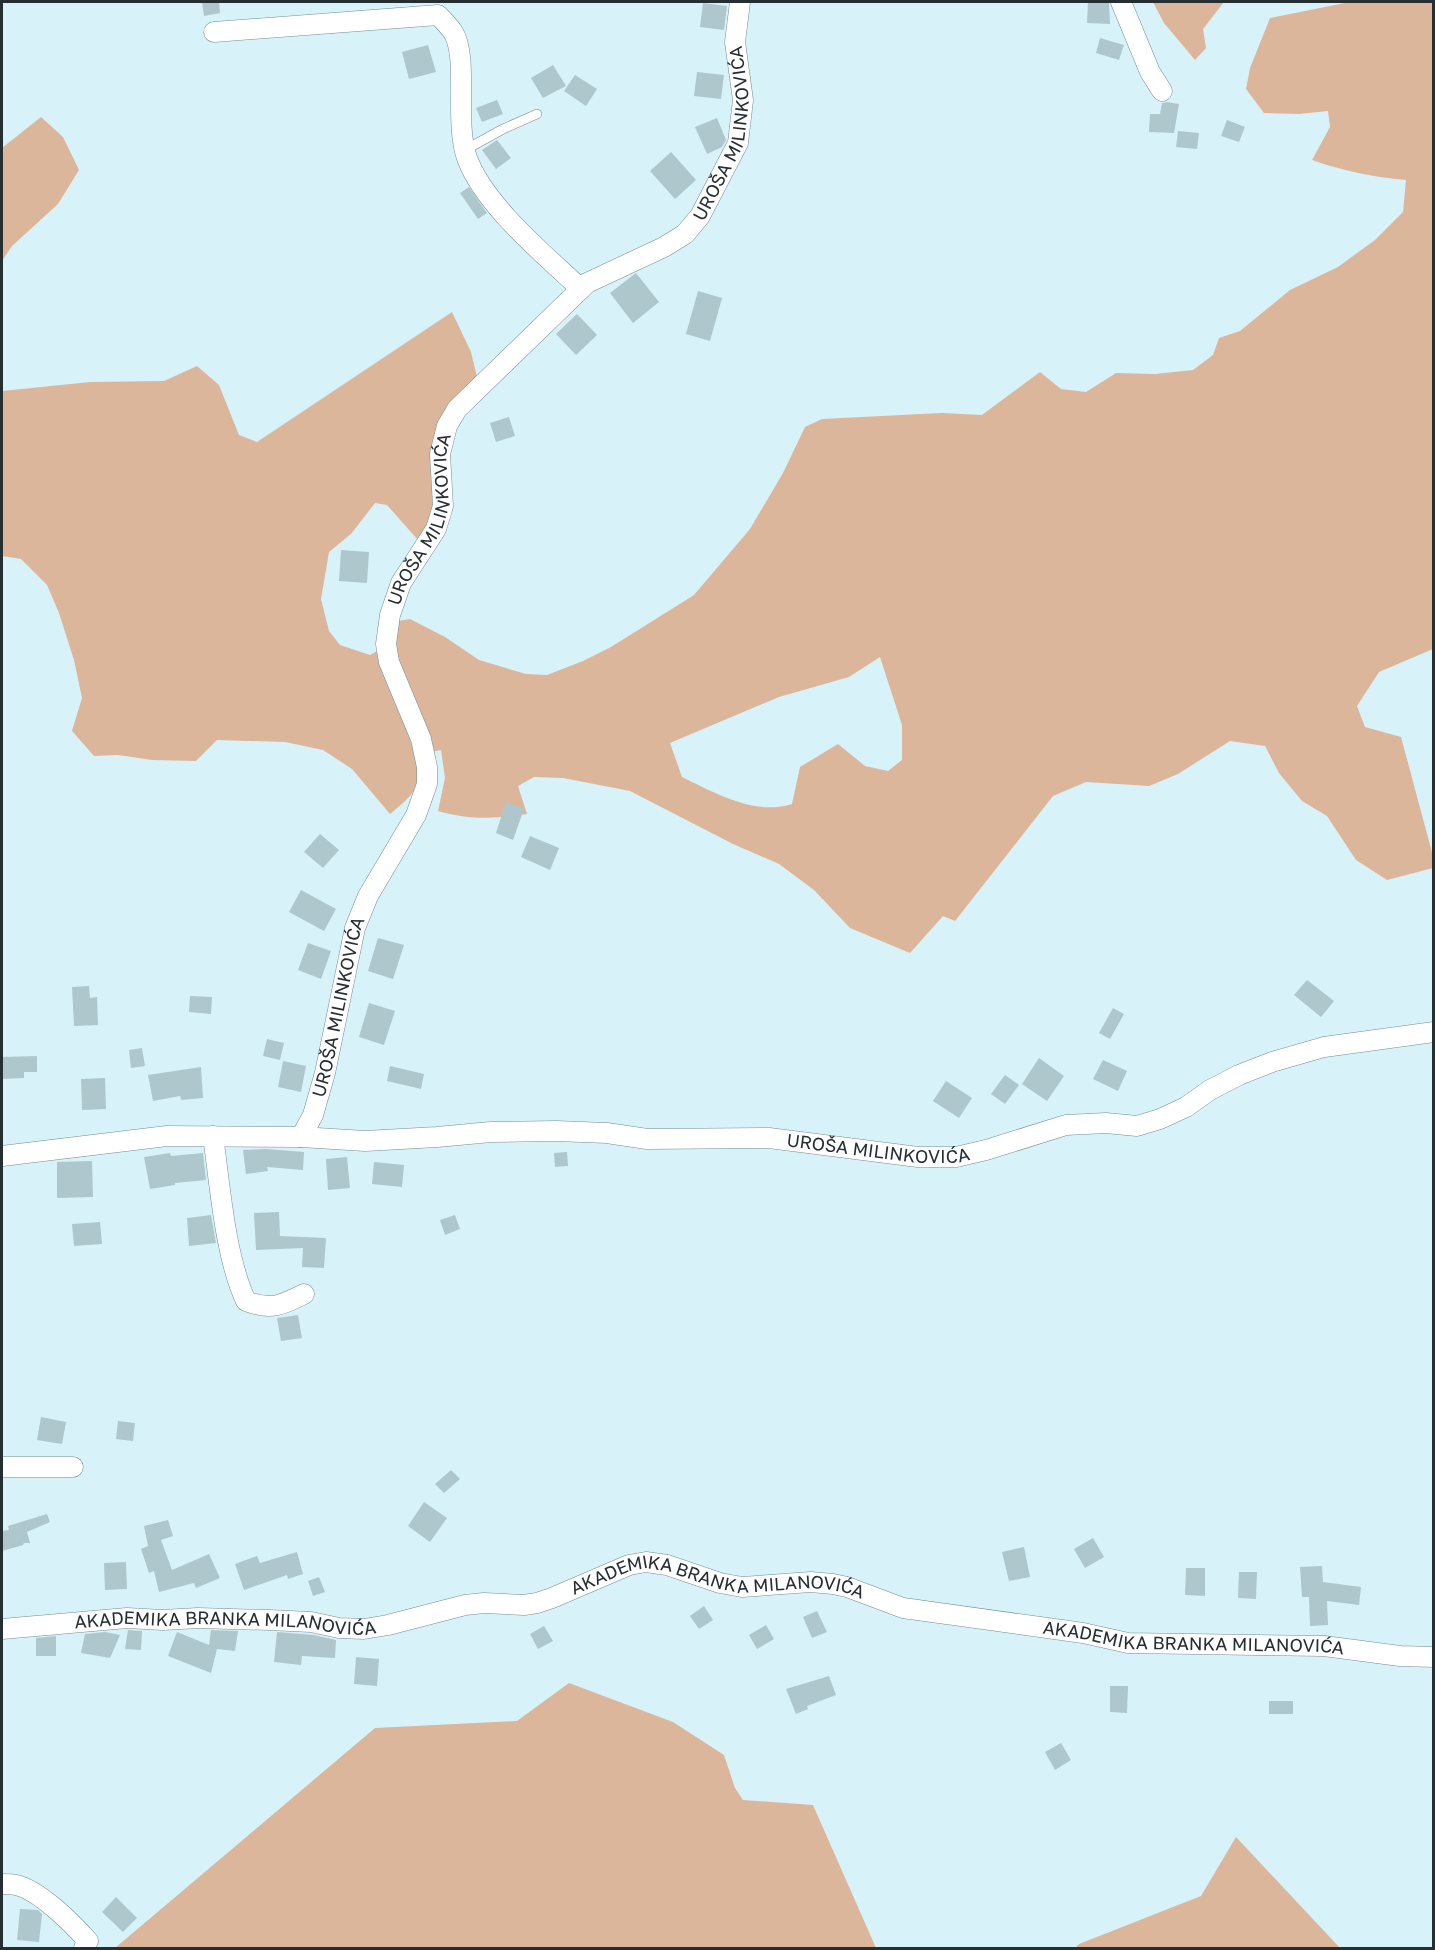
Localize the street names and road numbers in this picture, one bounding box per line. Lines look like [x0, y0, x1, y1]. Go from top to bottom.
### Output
street label: UROŠA MILINKOVIĆA [687, 45, 753, 224]
street label: UROŠA MILINKOVIĆA [382, 431, 455, 608]
street label: UROŠA MILINKOVIĆA [307, 913, 368, 1100]
street label: UROŠA MILINKOVIĆA [785, 1128, 972, 1167]
street label: AKADEMIKA BRANKA MILANOVIĆA [566, 1584, 868, 1606]
street label: AKADEMIKA BRANKA MILANOVIĆA [73, 1606, 378, 1639]
street label: AKADEMIKA BRANKA MILANOVIĆA [1042, 1616, 1346, 1659]

